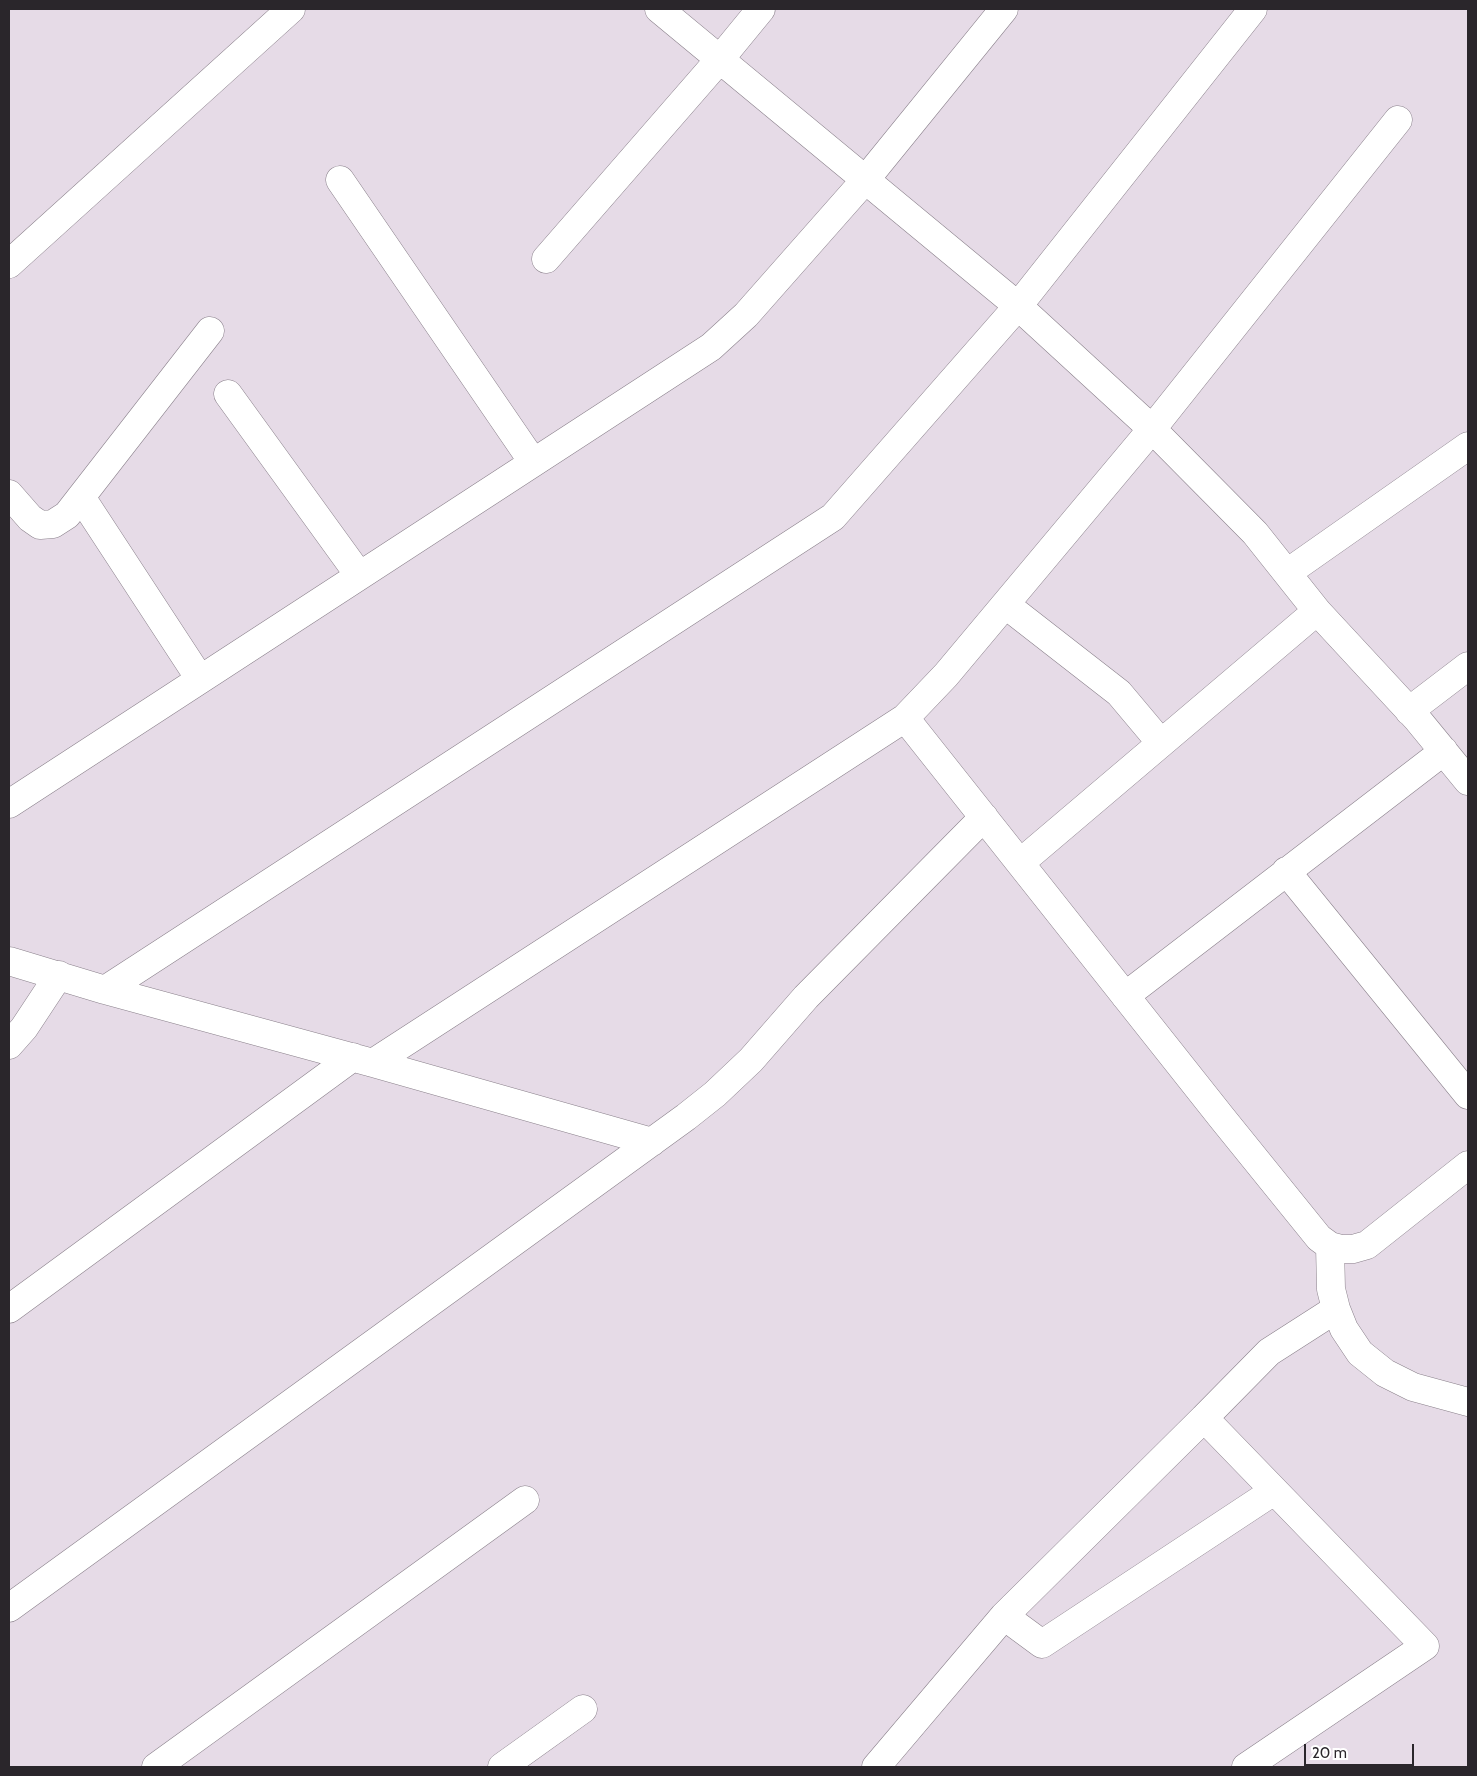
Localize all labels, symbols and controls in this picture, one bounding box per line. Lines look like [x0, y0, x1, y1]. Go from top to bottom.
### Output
scale bar [1307, 1734, 1417, 1766]
text: 20 m [1312, 1744, 1347, 1762]

